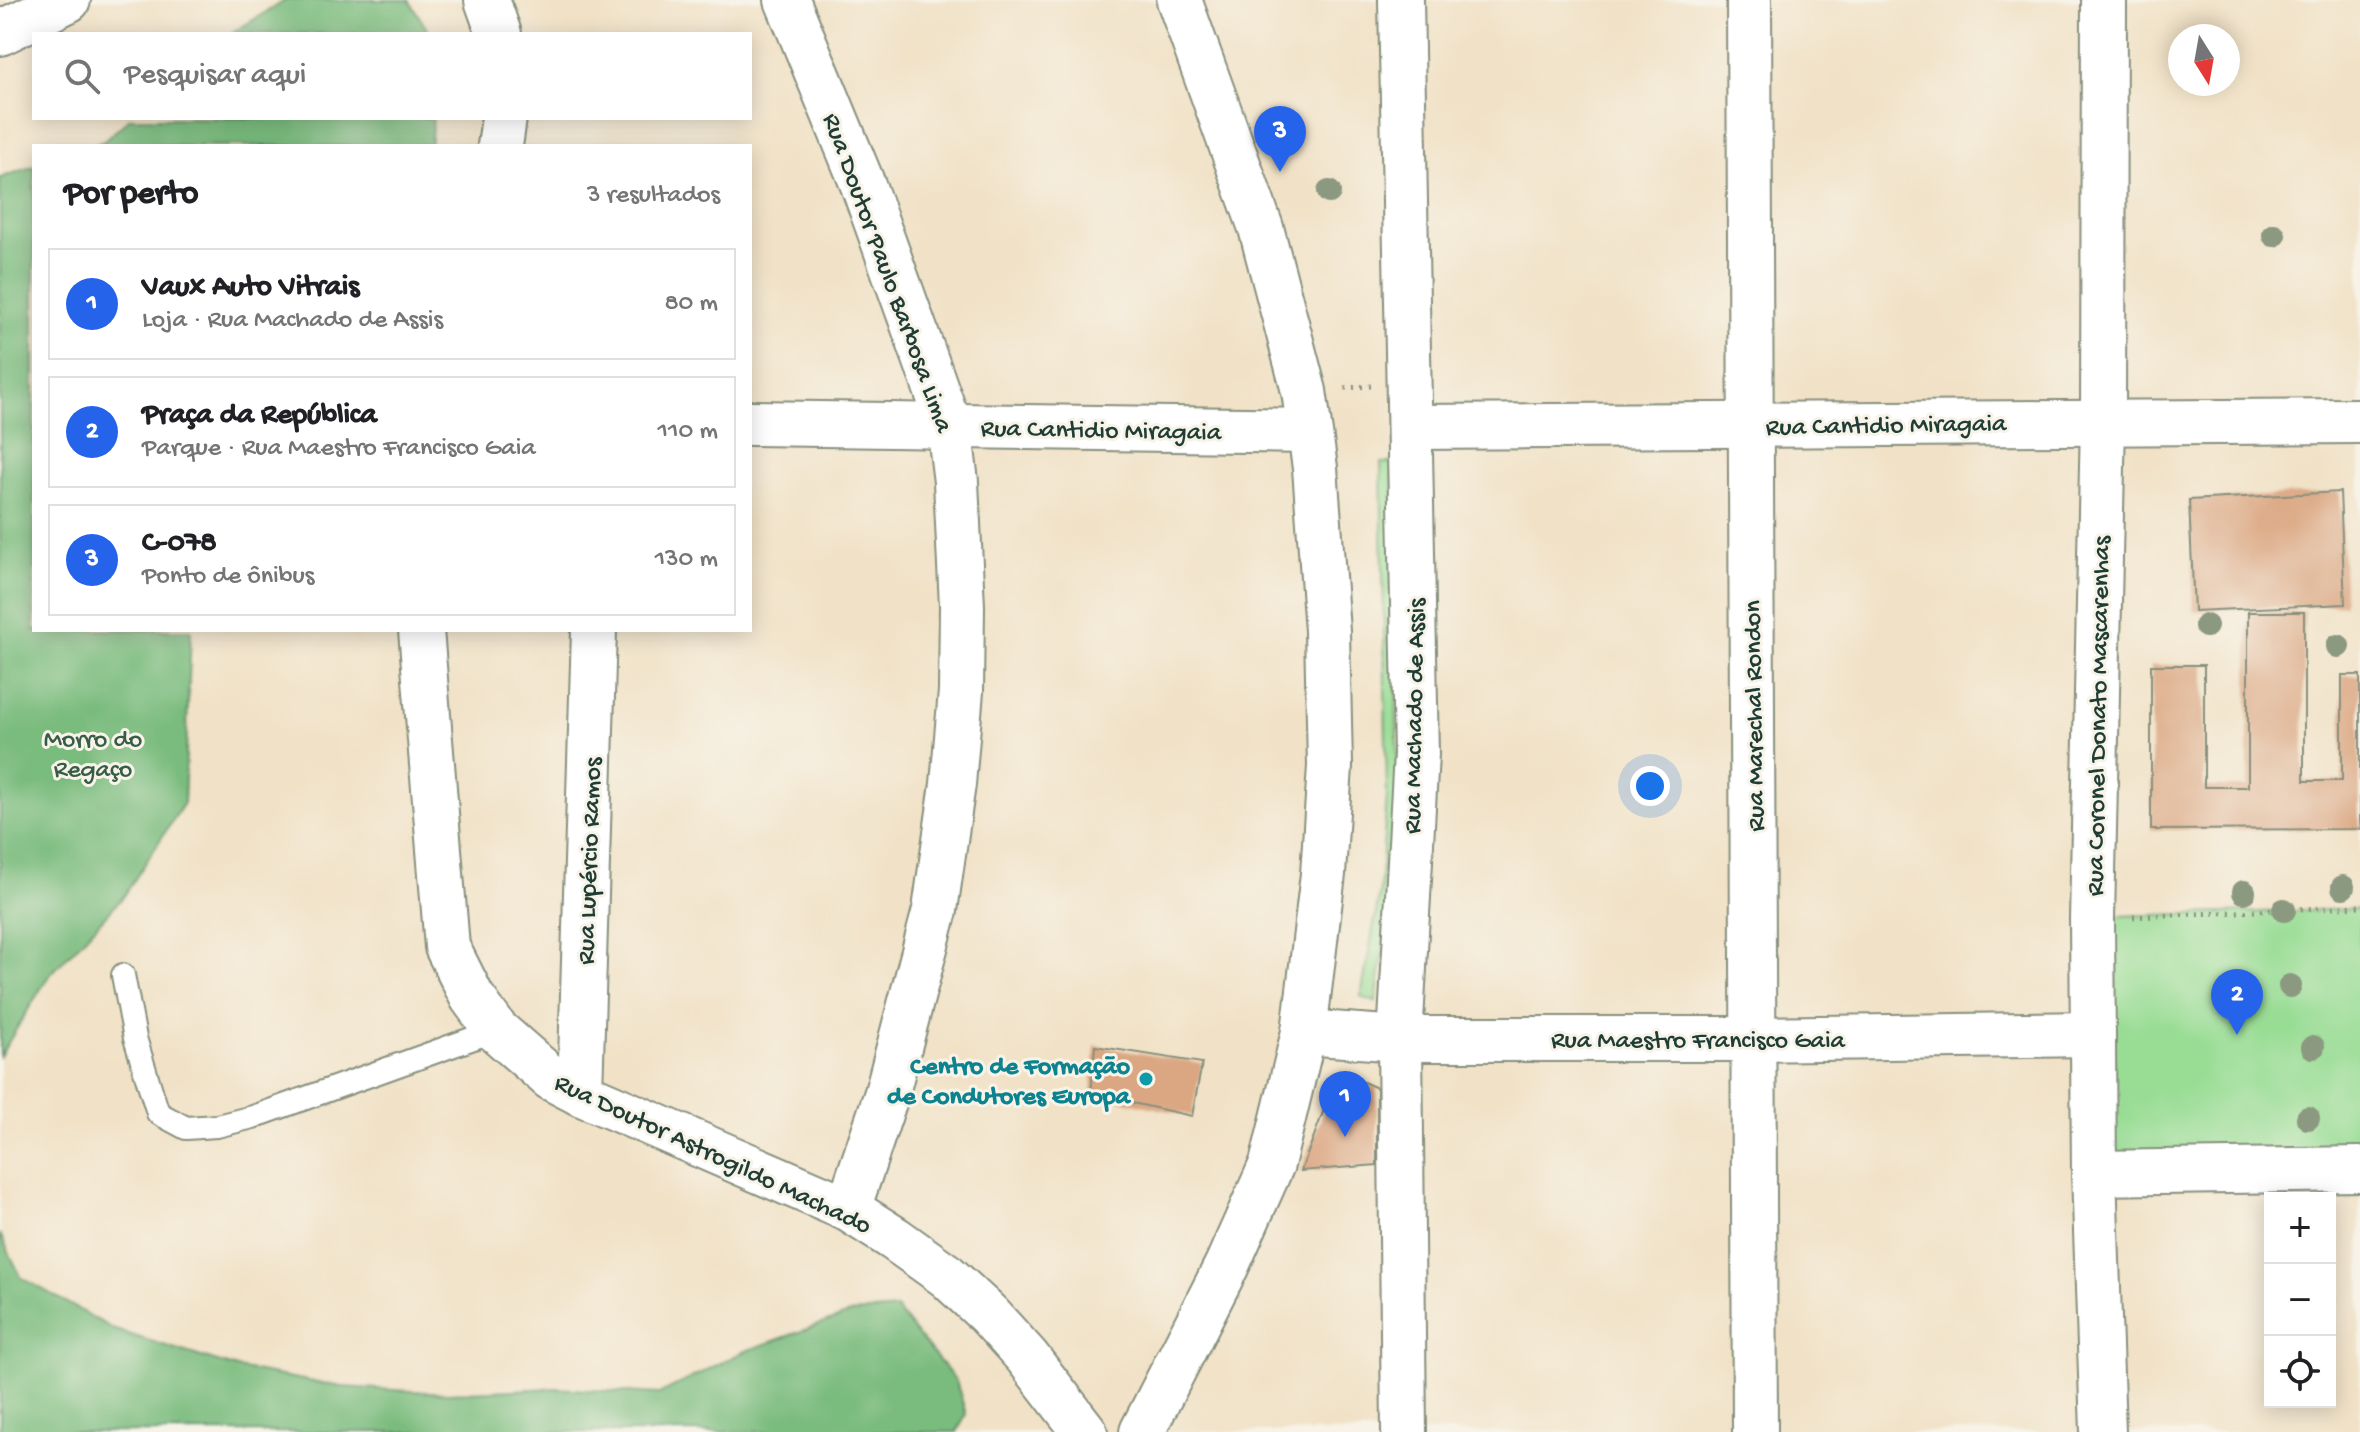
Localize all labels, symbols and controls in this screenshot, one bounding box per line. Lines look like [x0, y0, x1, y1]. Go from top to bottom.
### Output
north arrow [2168, 24, 2240, 96]
search box [32, 32, 752, 120]
icon: search [60, 54, 104, 98]
text: Pesquisar aqui [124, 59, 306, 94]
pin: 3 [1254, 106, 1306, 172]
street label: Rua Doutor Paulo Barbosa Lima [814, 110, 959, 439]
text: Por perto [64, 176, 198, 216]
text: 3 resultados [587, 181, 720, 212]
text: Vaux Auto Vitrais [142, 271, 359, 306]
text: 1 [87, 289, 97, 320]
text: 80 m [664, 289, 718, 320]
text: Loja · Rua Machado de Assis [142, 306, 443, 337]
text: Praça da República [142, 399, 377, 434]
street label: Rua Cantidio Miragaia [1765, 410, 2008, 445]
street label: Rua Cantidio Miragaia [980, 415, 1223, 450]
text: 2 [86, 417, 98, 448]
text: 110 m [658, 417, 718, 448]
text: Parque · Rua Maestro Francisco Gaia [142, 434, 536, 465]
text: C-078 [142, 527, 217, 562]
street label: Rua Coronel Donato Mascarenhas [2082, 534, 2119, 896]
text: 3 [85, 545, 99, 576]
text: 130 m [655, 545, 718, 576]
text: Ponto de ônibus [142, 562, 314, 593]
street label: Rua Machado de Assis [1399, 597, 1434, 834]
street label: Rua Marechal Rondon [1739, 599, 1774, 832]
park label: Morro do Regaço [44, 726, 142, 787]
street label: Rua Lupércio Ramos [572, 756, 611, 965]
your location [1630, 766, 1670, 806]
pin: 2 [2211, 969, 2263, 1035]
street label: Rua Maestro Francisco Gaia [1551, 1027, 1847, 1058]
place label: Centro de Formação de Condutores Europa [887, 1053, 1132, 1114]
street label: Rua Doutor Astrogildo Machado [549, 1069, 876, 1243]
marker: Centro de Formação de Condutores Europa [1137, 1070, 1155, 1088]
pin: 1 [1319, 1071, 1371, 1137]
map controls [2264, 1192, 2336, 1408]
button: + [2264, 1192, 2336, 1264]
button: − [2264, 1264, 2336, 1336]
button: locate [2264, 1336, 2336, 1408]

